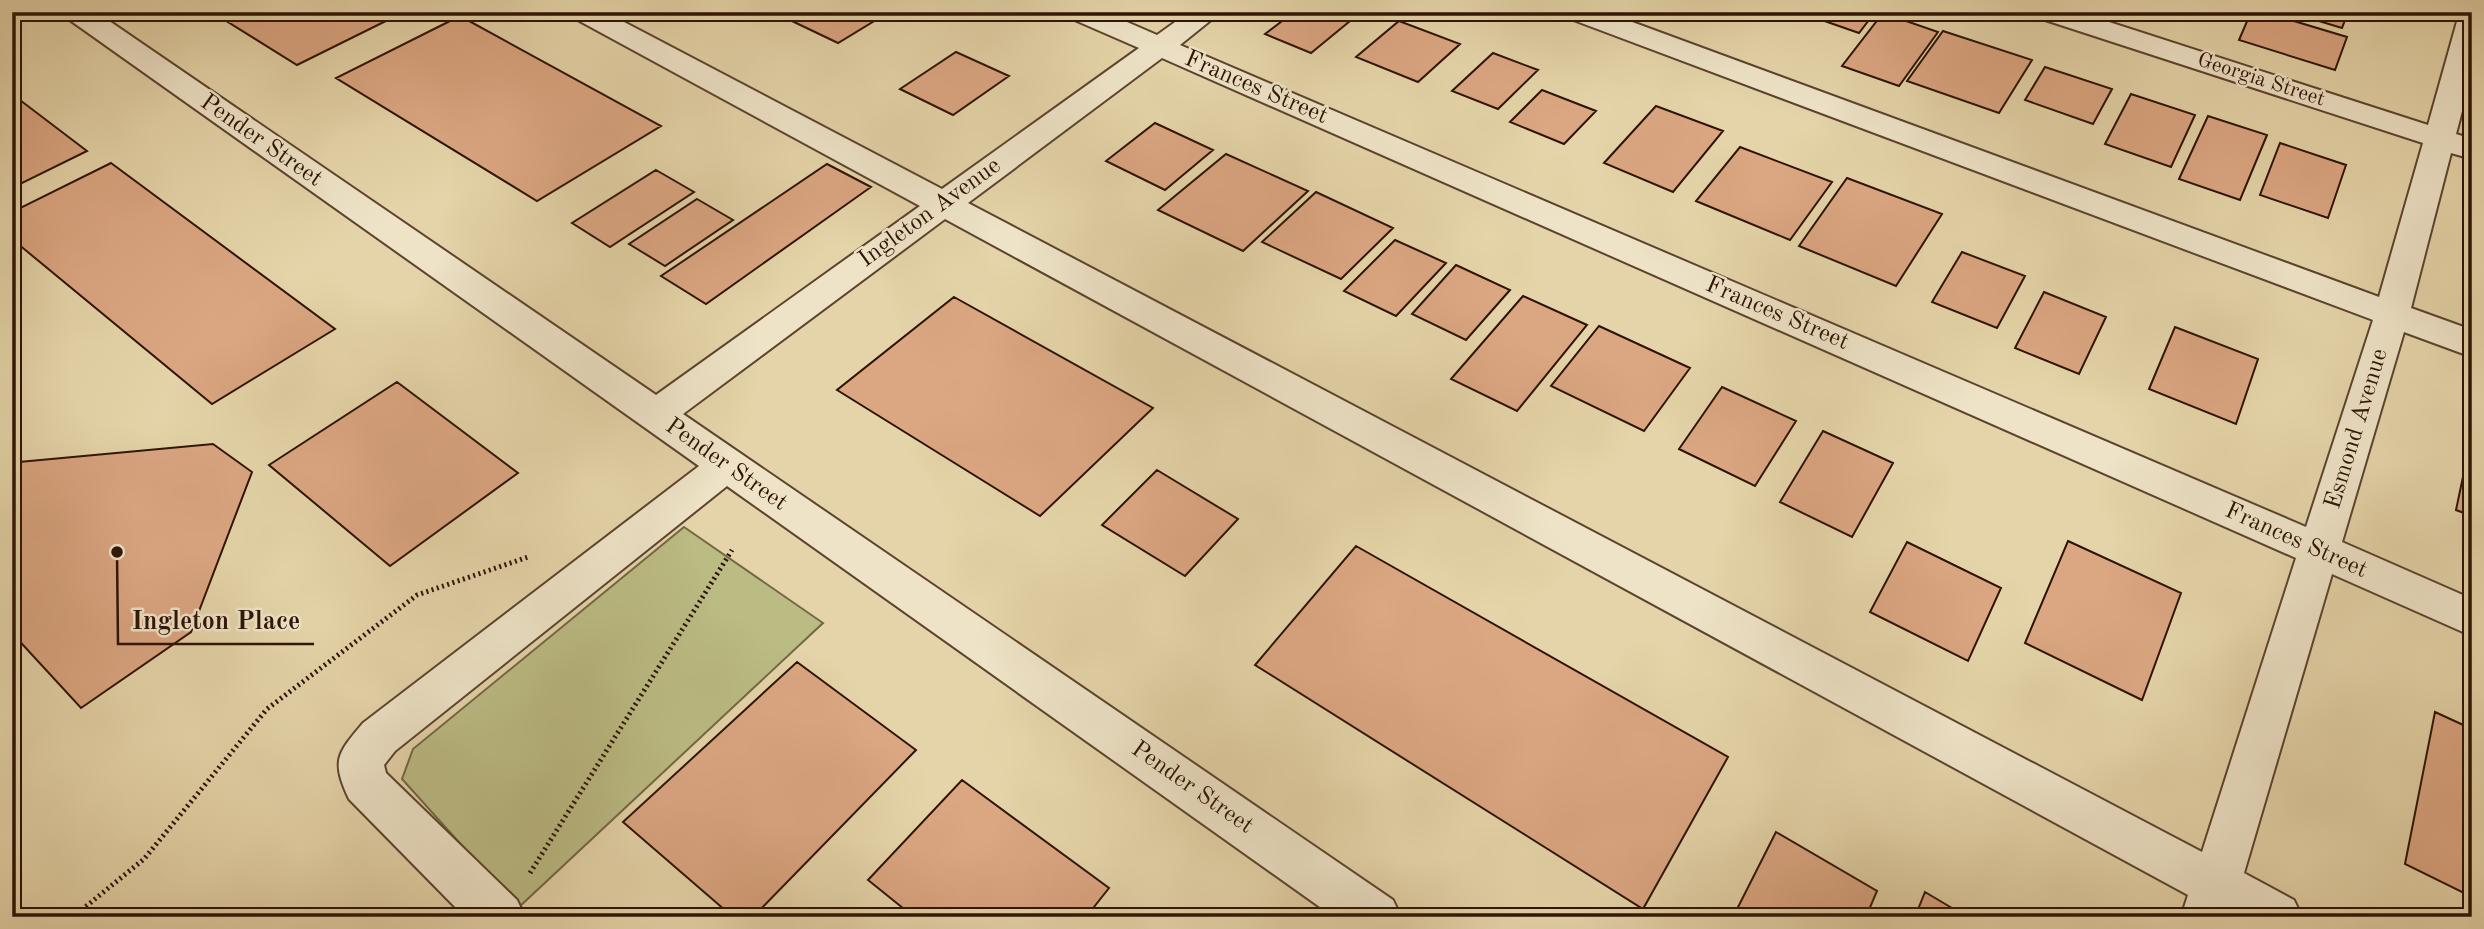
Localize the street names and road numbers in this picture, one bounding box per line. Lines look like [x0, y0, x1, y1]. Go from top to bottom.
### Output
street label: Frances Street [1181, 47, 1331, 129]
street label: Georgia Street [2195, 50, 2327, 110]
street label: Pender Street [196, 90, 326, 192]
street label: Ingleton Avenue [855, 154, 1005, 272]
street label: Frances Street [1702, 273, 1852, 355]
street label: Esmond Avenue [2321, 346, 2393, 512]
street label: Pender Street [661, 414, 791, 516]
street label: Frances Street [2221, 499, 2371, 583]
street label: Pender Street [1127, 737, 1257, 839]

